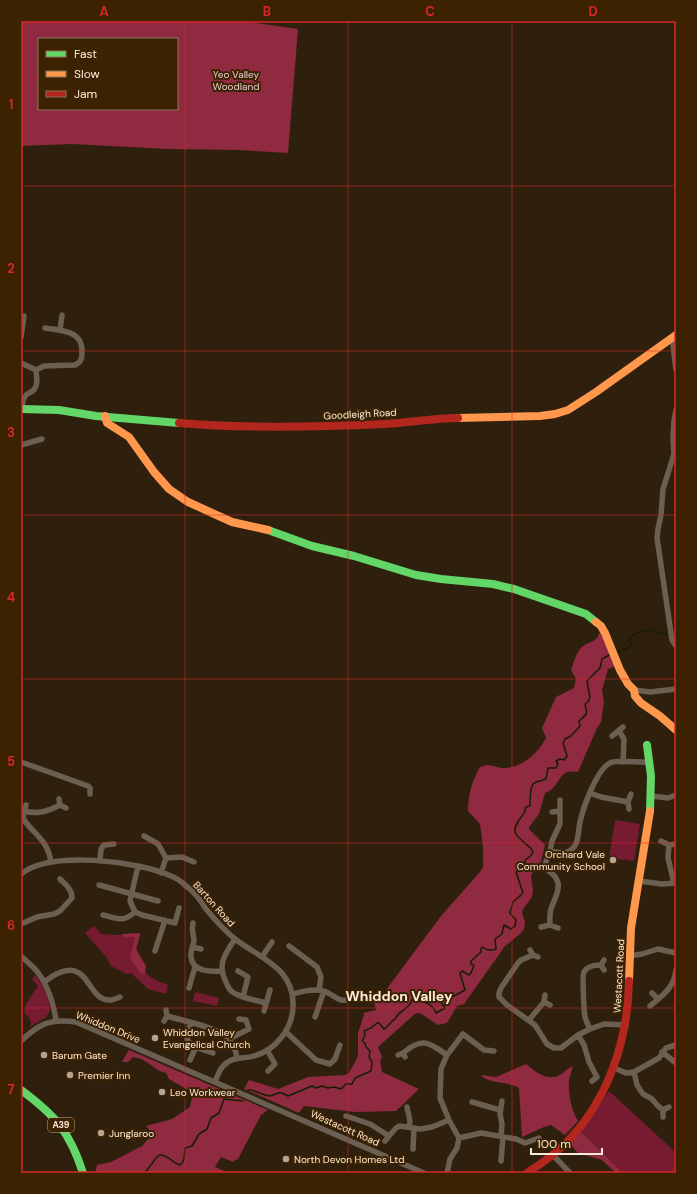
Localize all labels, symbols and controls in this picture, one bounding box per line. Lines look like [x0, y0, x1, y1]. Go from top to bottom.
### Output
text: A [99, 3, 109, 20]
text: B [263, 3, 271, 20]
text: C [425, 3, 435, 20]
text: D [588, 3, 598, 20]
legend [38, 38, 178, 110]
text: Fast [74, 46, 97, 62]
text: Slow [74, 66, 100, 82]
park label: Yeo Valley Woodland [213, 68, 260, 93]
text: Jam [74, 86, 97, 102]
text: 1 [9, 96, 13, 113]
text: 2 [7, 260, 15, 277]
street label: Goodleigh Road [323, 406, 397, 422]
text: 3 [7, 424, 15, 441]
text: 4 [7, 589, 15, 606]
text: 5 [7, 753, 15, 770]
place label: Orchard Vale Community School [517, 848, 605, 873]
marker: Orchard Vale Community School [608, 855, 618, 865]
street label: Barton Road [190, 879, 238, 929]
text: 6 [7, 917, 15, 934]
street label: Westacott Road [611, 939, 627, 1013]
district label: Whiddon Valley [346, 987, 453, 1005]
street label: Whiddon Drive [74, 1008, 142, 1046]
place label: Whiddon Valley Evangelical Church [163, 1026, 250, 1051]
marker: Whiddon Valley Evangelical Church [150, 1033, 160, 1043]
place label: Barum Gate [52, 1049, 107, 1062]
marker: Barum Gate [39, 1050, 49, 1060]
place label: Premier Inn [78, 1069, 130, 1082]
marker: Premier Inn [65, 1070, 75, 1080]
text: 7 [8, 1081, 15, 1098]
place label: Leo Workwear [170, 1086, 236, 1099]
marker: Leo Workwear [157, 1087, 167, 1097]
street label: Westacott Road [308, 1107, 382, 1149]
road number: A39 [48, 1118, 74, 1132]
place label: Junglaroo [109, 1127, 154, 1140]
marker: Junglaroo [96, 1128, 106, 1138]
scale bar [531, 1130, 602, 1156]
text: 100 m [537, 1136, 571, 1152]
place label: North Devon Homes Ltd [294, 1153, 404, 1166]
marker: North Devon Homes Ltd [281, 1154, 291, 1164]

